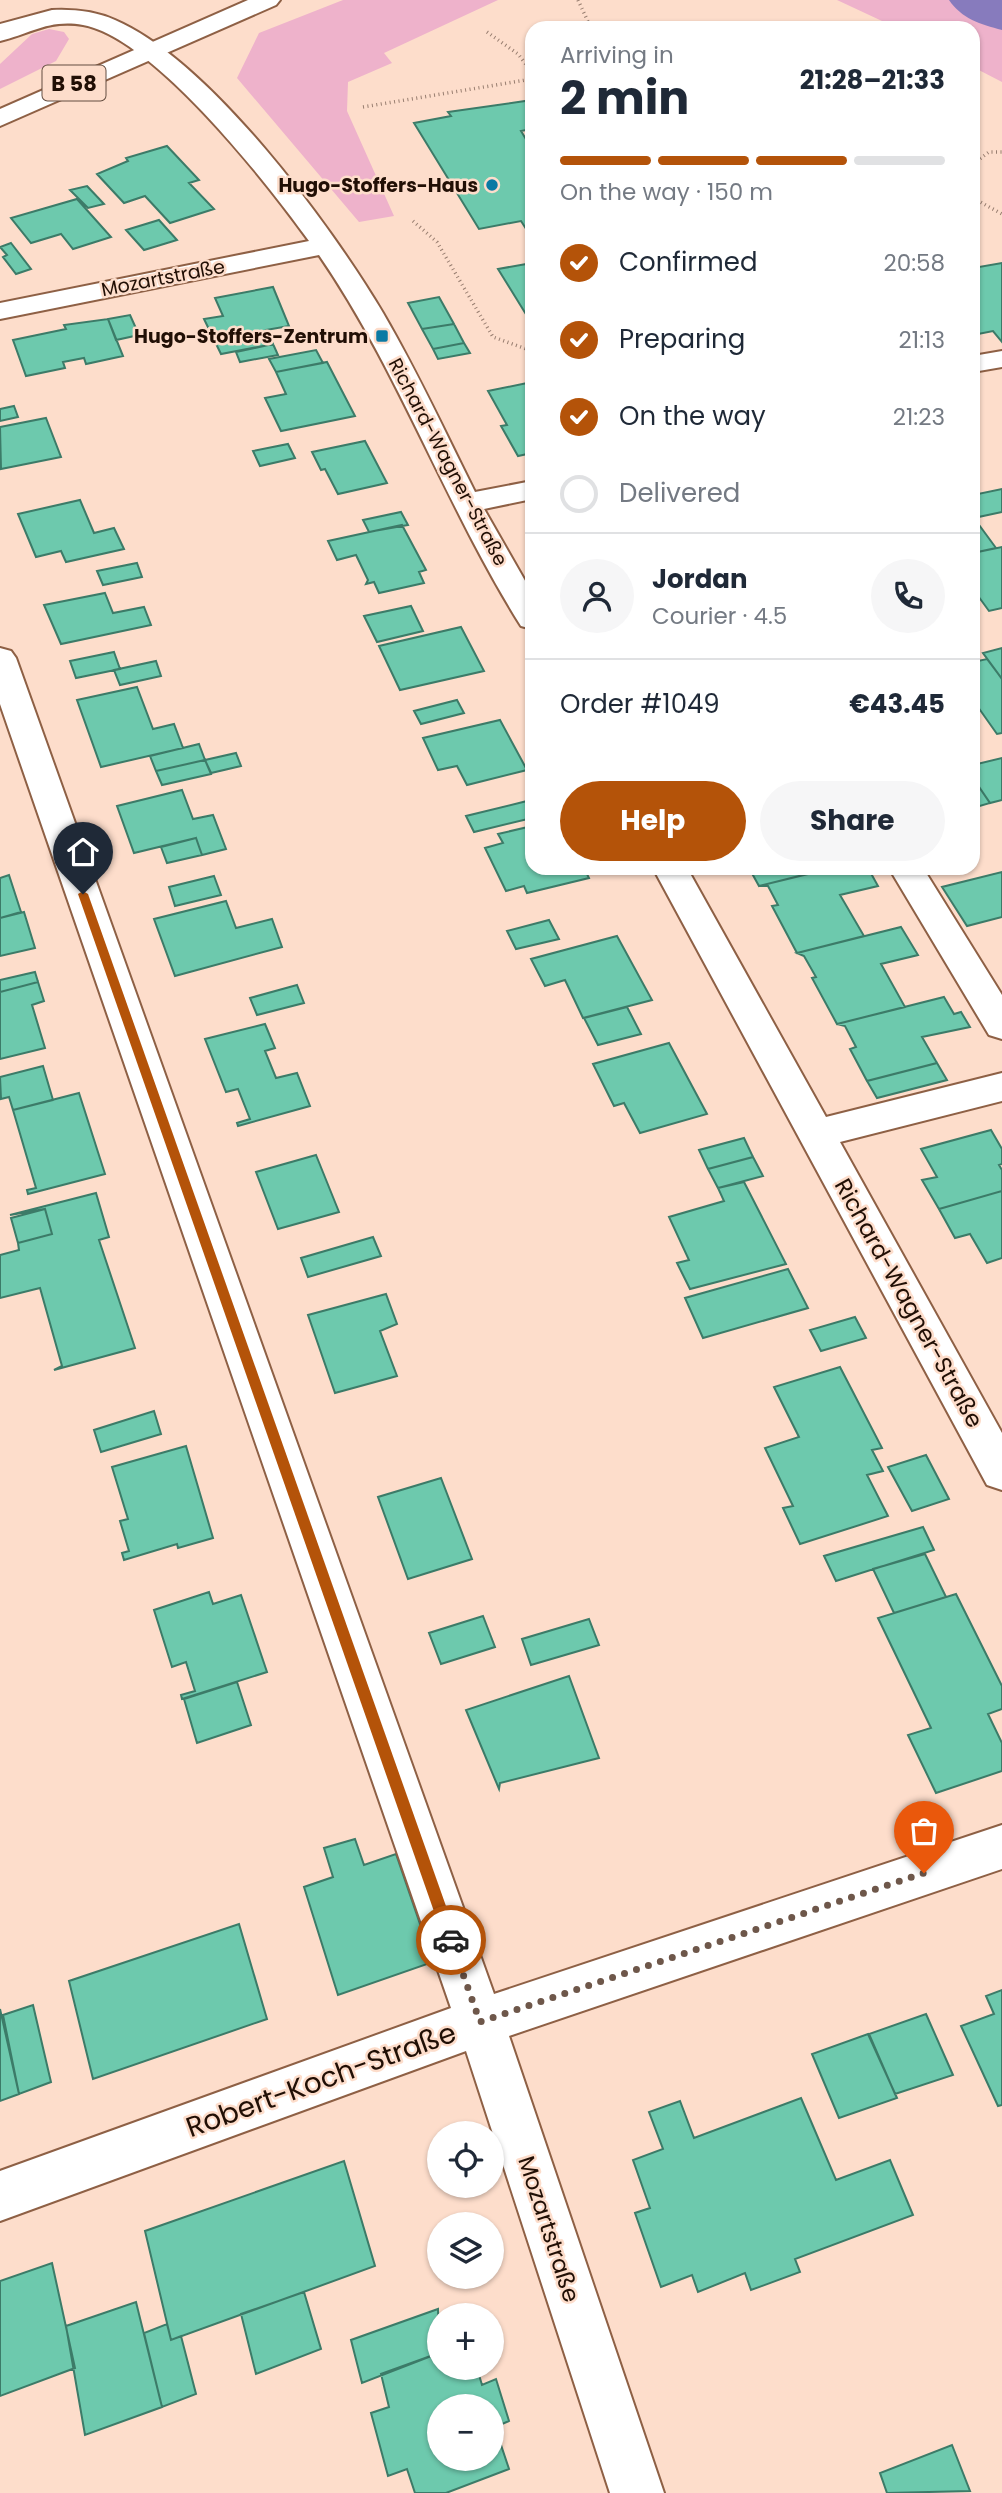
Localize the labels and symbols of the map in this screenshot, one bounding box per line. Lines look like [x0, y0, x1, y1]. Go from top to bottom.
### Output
road number: B 58 [42, 66, 106, 100]
place label: Hugo-Stoffers-Haus [278, 172, 478, 199]
marker: Hugo-Stoffers-Haus [484, 177, 500, 193]
street label: Mozartstraße [99, 253, 227, 303]
place label: Hugo-Stoffers-Zentrum [134, 323, 368, 350]
marker: Hugo-Stoffers-Zentrum [374, 328, 390, 344]
street label: Richard-Wagner-Straße [382, 353, 514, 571]
pin [53, 822, 113, 894]
street label: Richard-Wagner-Straße [827, 1173, 991, 1433]
pin [894, 1801, 954, 1873]
courier [416, 1905, 486, 1975]
street label: Robert-Koch-Straße [181, 2013, 461, 2147]
street label: Mozartstraße [510, 2152, 588, 2306]

